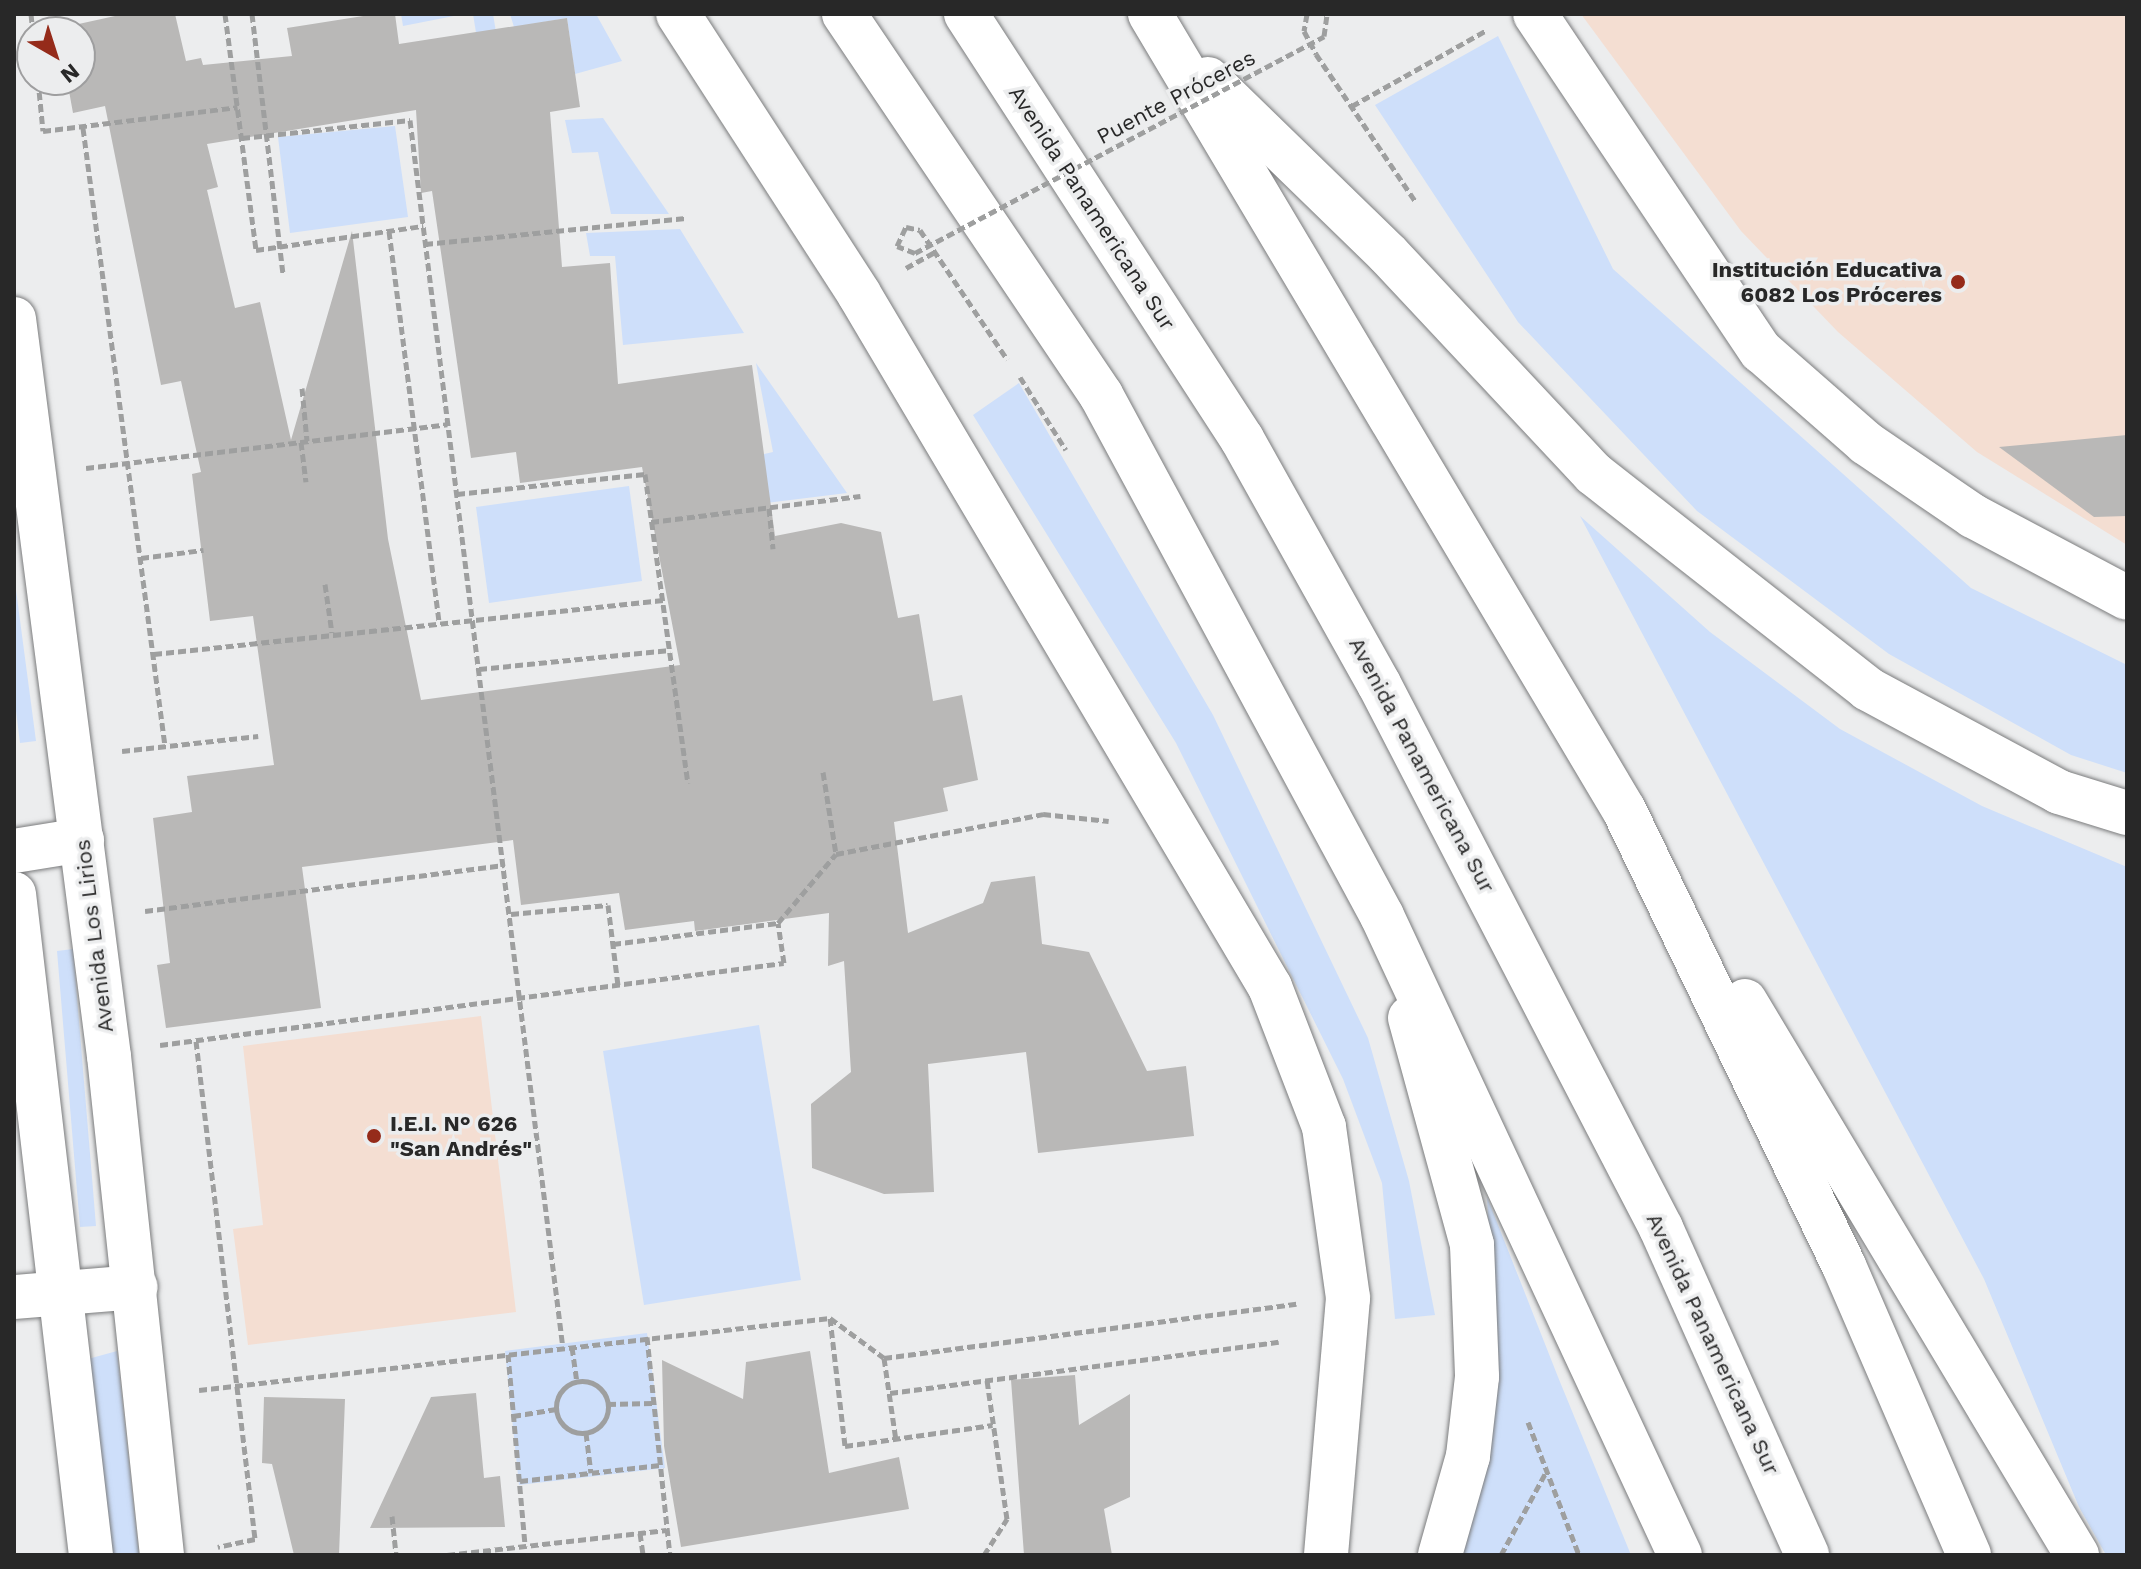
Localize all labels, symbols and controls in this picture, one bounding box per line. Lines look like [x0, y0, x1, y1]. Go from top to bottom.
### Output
north arrow [16, 16, 96, 96]
street label: Puente Próceres [1092, 44, 1260, 150]
text: N [56, 59, 84, 88]
street label: Avenida Panamericana Sur [1003, 81, 1181, 335]
place label: Institución Educativa 6082 Los Próceres [1712, 256, 1942, 308]
marker: Institución Educativa 6082 Los Próceres [1949, 273, 1967, 291]
street label: Avenida Panamericana Sur [1343, 632, 1501, 898]
street label: Avenida Los Lirios [69, 838, 119, 1034]
place label: I.E.I. N° 626 "San Andrés" [390, 1110, 532, 1162]
marker: I.E.I. N° 626 "San Andrés" [365, 1127, 383, 1145]
street label: Avenida Panamericana Sur [1641, 1209, 1785, 1479]

